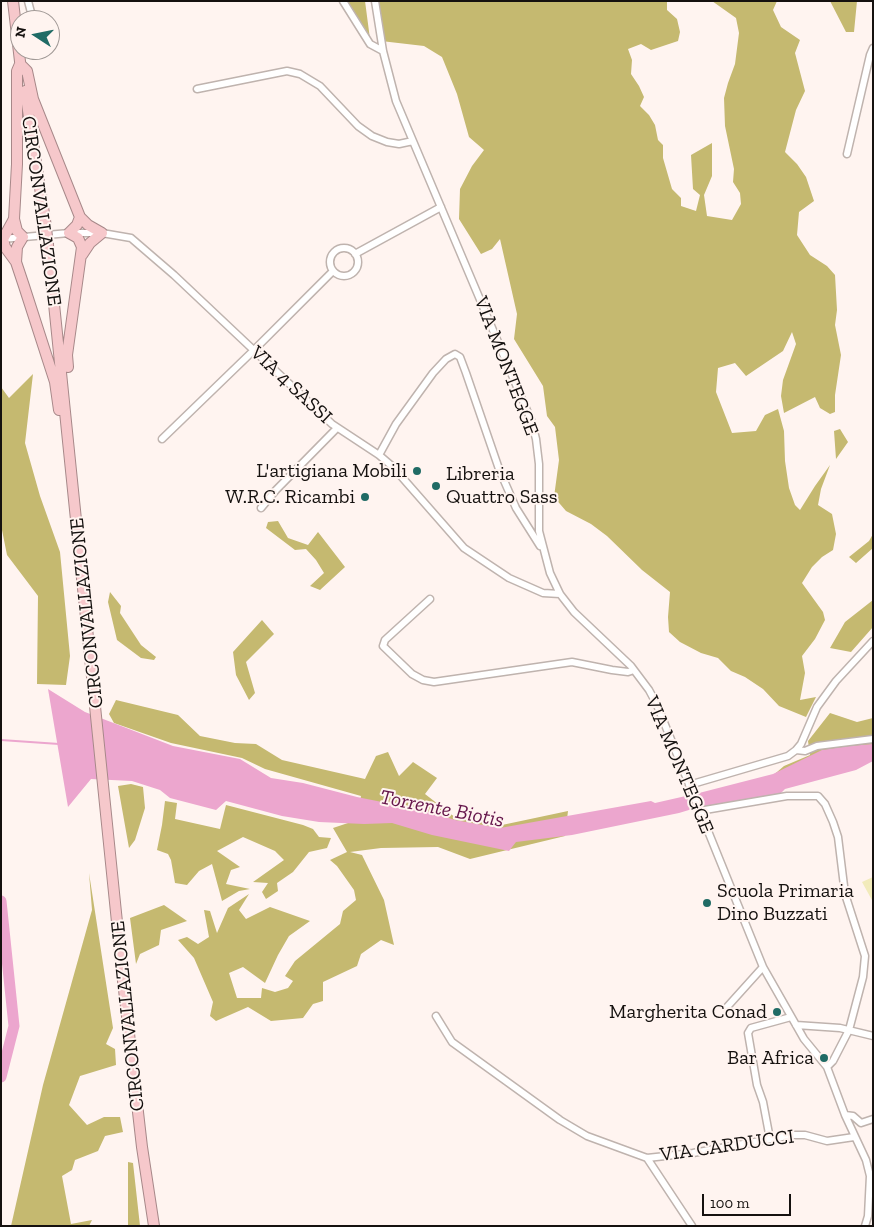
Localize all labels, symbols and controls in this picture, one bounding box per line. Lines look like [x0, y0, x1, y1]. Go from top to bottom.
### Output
north arrow [10, 10, 60, 60]
text: N [11, 25, 30, 39]
street label: CIRCONVALLAZIONE [16, 115, 66, 307]
street label: VIA MONTEGGE [468, 293, 544, 439]
street label: VIA 4 SASSI [245, 341, 337, 429]
place label: L'artigiana Mobili [256, 459, 407, 483]
place label: Libreria Quattro Sass [446, 462, 557, 509]
marker: L'artigiana Mobili [411, 465, 423, 477]
marker: Libreria Quattro Sass [430, 480, 442, 492]
place label: W.R.C. Ricambi [225, 485, 355, 509]
marker: W.R.C. Ricambi [359, 491, 371, 503]
street label: CIRCONVALLAZIONE [65, 517, 109, 709]
street label: VIA MONTEGGE [639, 693, 719, 837]
water label: Torrente Biotis [378, 785, 506, 833]
place label: Scuola Primaria Dino Buzzati [717, 879, 854, 926]
marker: Scuola Primaria Dino Buzzati [701, 897, 713, 909]
street label: CIRCONVALLAZIONE [106, 920, 150, 1112]
place label: Margherita Conad [609, 1000, 767, 1024]
marker: Margherita Conad [771, 1006, 783, 1018]
place label: Bar Africa [727, 1046, 814, 1070]
marker: Bar Africa [818, 1052, 830, 1064]
street label: VIA CARDUCCI [658, 1125, 796, 1167]
scale bar [704, 1184, 793, 1216]
text: 100 m [710, 1194, 749, 1212]

